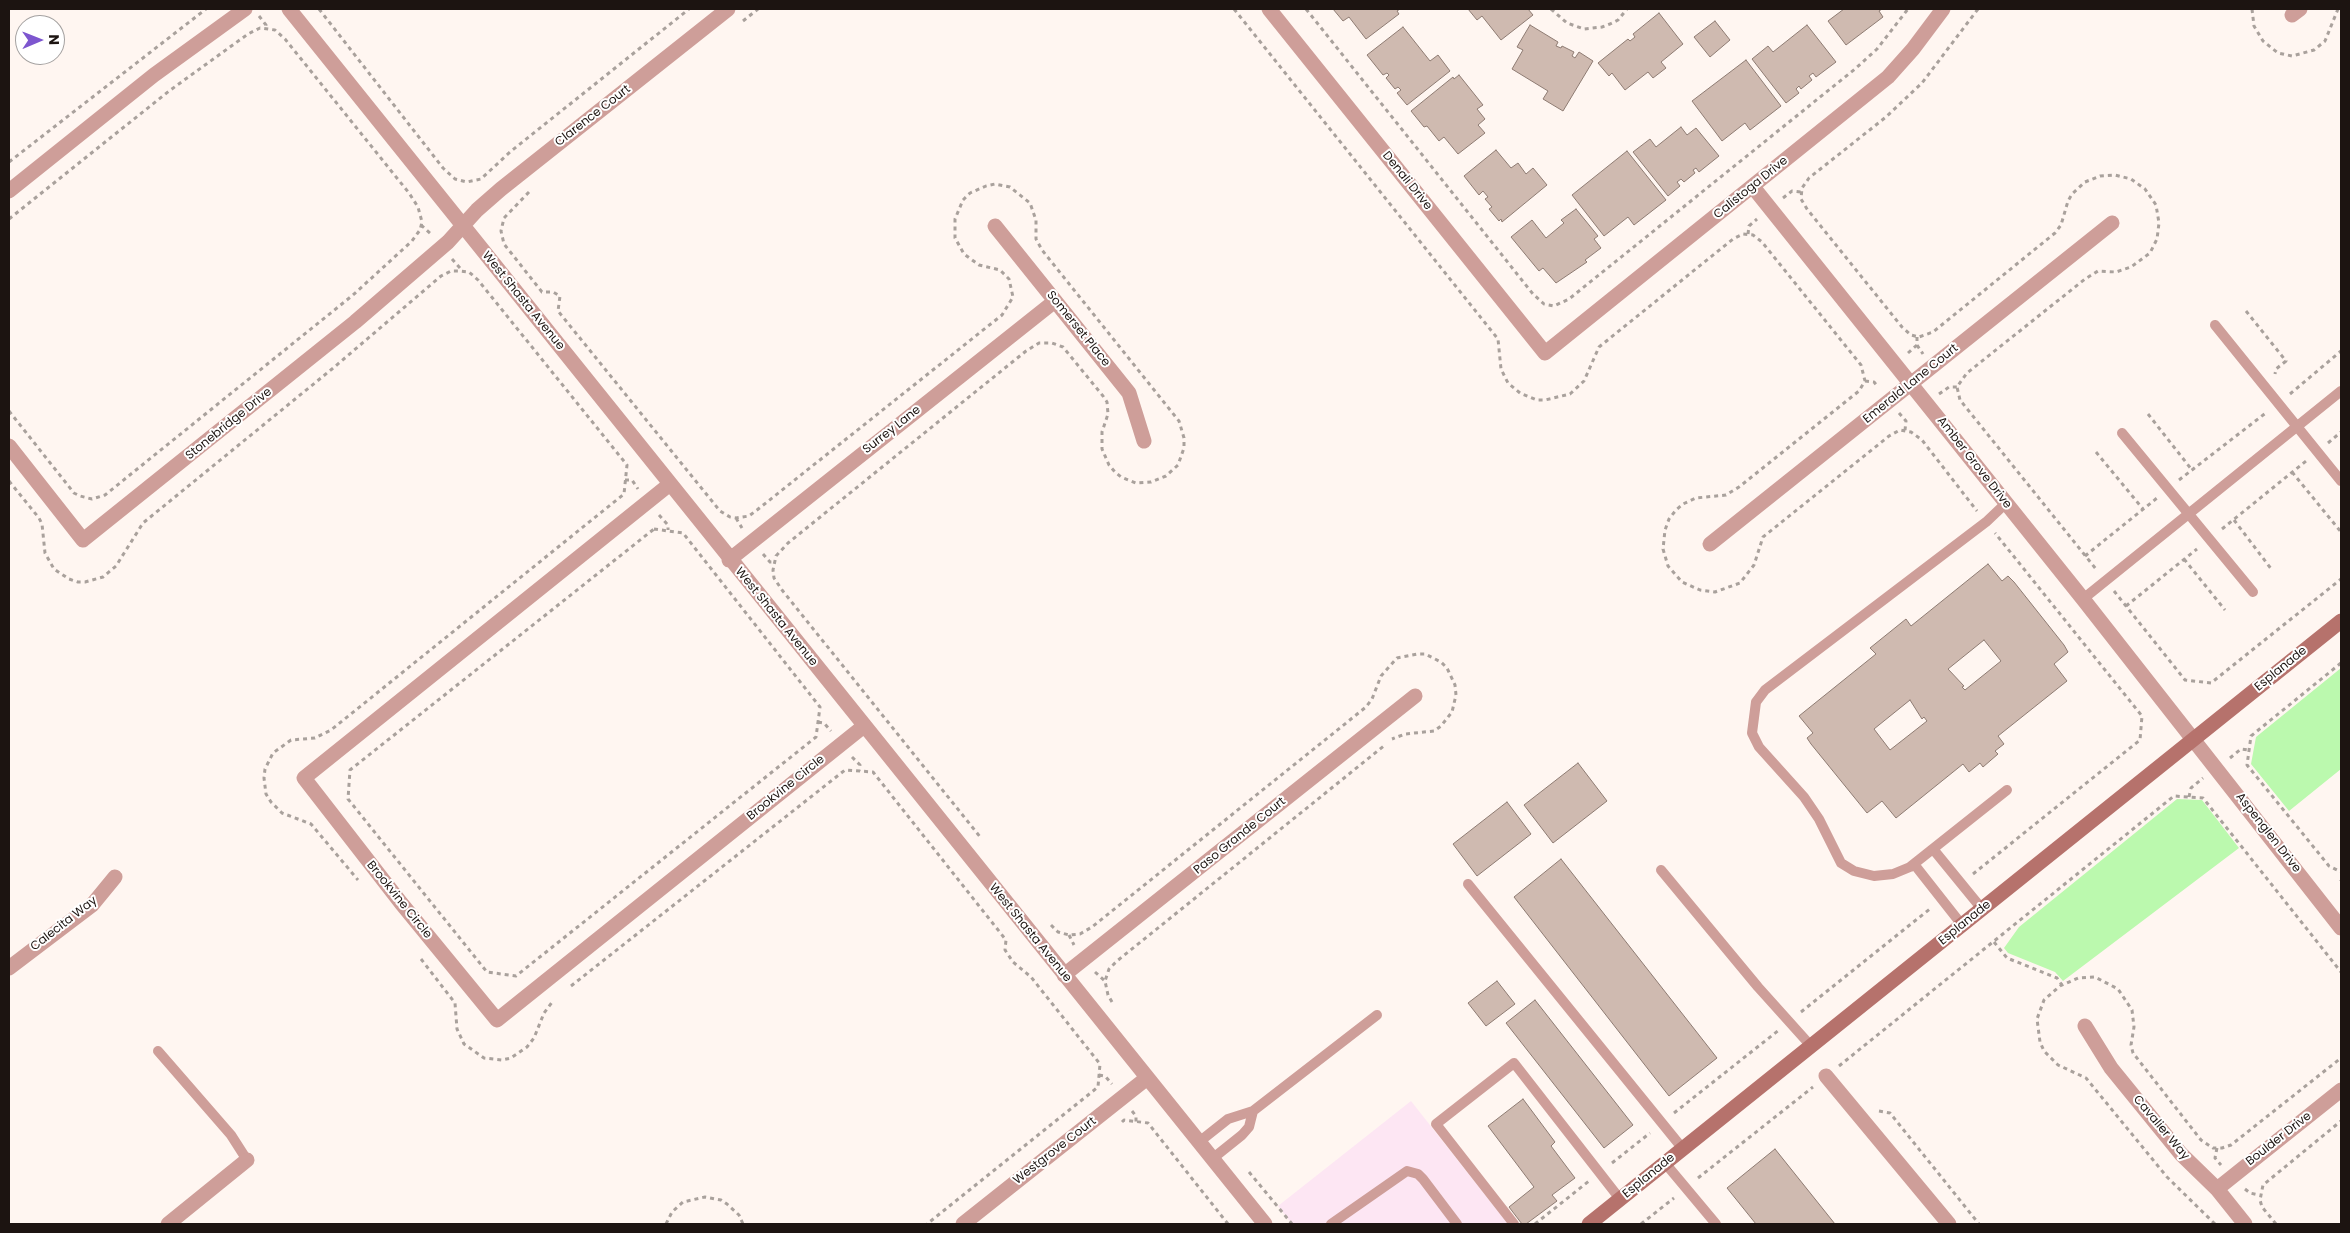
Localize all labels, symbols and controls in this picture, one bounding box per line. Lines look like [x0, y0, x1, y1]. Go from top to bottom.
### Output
north arrow [15, 15, 65, 65]
text: N [44, 34, 64, 45]
street label: Clarence Court [553, 82, 633, 150]
street label: Denali Drive [1379, 149, 1435, 213]
street label: Calistoga Drive [1711, 154, 1791, 222]
street label: West Shasta Avenue [479, 249, 567, 353]
street label: Somerset Place [1043, 288, 1113, 370]
street label: Emerald Lane Court [1861, 341, 1961, 427]
street label: Stonebridge Drive [183, 385, 275, 463]
street label: Surrey Lane [860, 403, 924, 457]
street label: Amber Grove Drive [1934, 414, 2014, 512]
street label: West Shasta Avenue [732, 565, 820, 669]
street label: Esplanade [2252, 644, 2310, 694]
street label: Brookvine Circle [744, 752, 828, 824]
street label: Aspenglen Drive [2232, 790, 2304, 876]
street label: Paso Grande Court [1191, 795, 1289, 877]
street label: Brookvine Circle [363, 858, 435, 942]
street label: West Shasta Avenue [986, 881, 1074, 985]
street label: Calecita Way [28, 894, 100, 954]
street label: Esplanade [1936, 898, 1994, 948]
street label: Cavalier Way [2130, 1093, 2192, 1163]
street label: Boulder Drive [2243, 1109, 2315, 1169]
street label: Westgrove Court [1011, 1114, 1099, 1188]
street label: Esplanade [1620, 1151, 1678, 1201]

